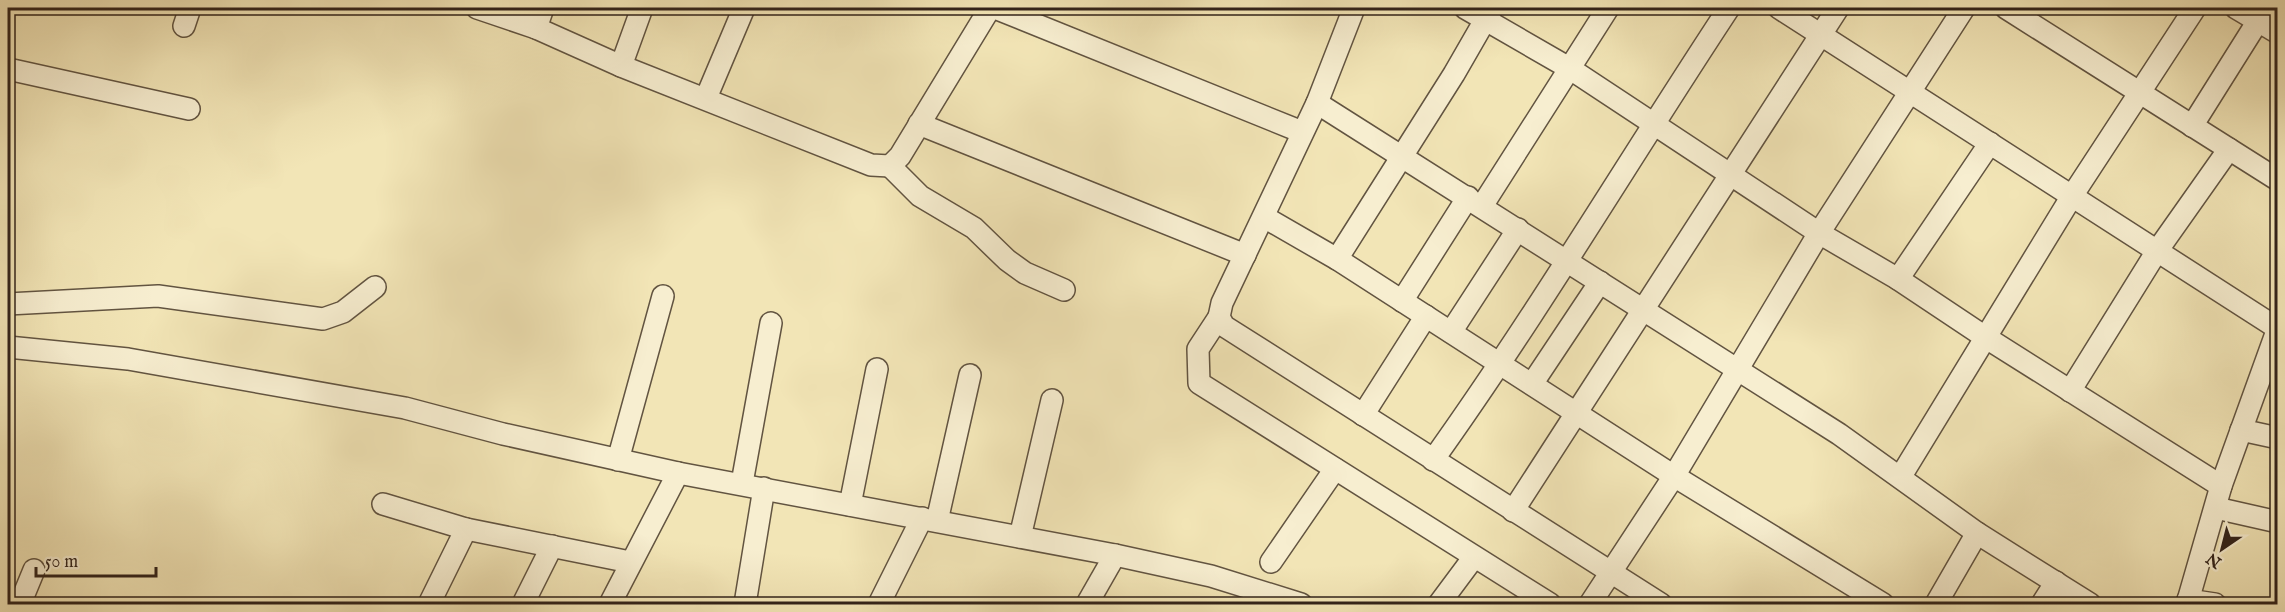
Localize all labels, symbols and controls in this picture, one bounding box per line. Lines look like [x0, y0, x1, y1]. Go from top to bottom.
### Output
north arrow [2192, 519, 2252, 579]
scale bar [36, 540, 156, 578]
text: N [2203, 547, 2227, 572]
text: 50 m [45, 551, 78, 574]

